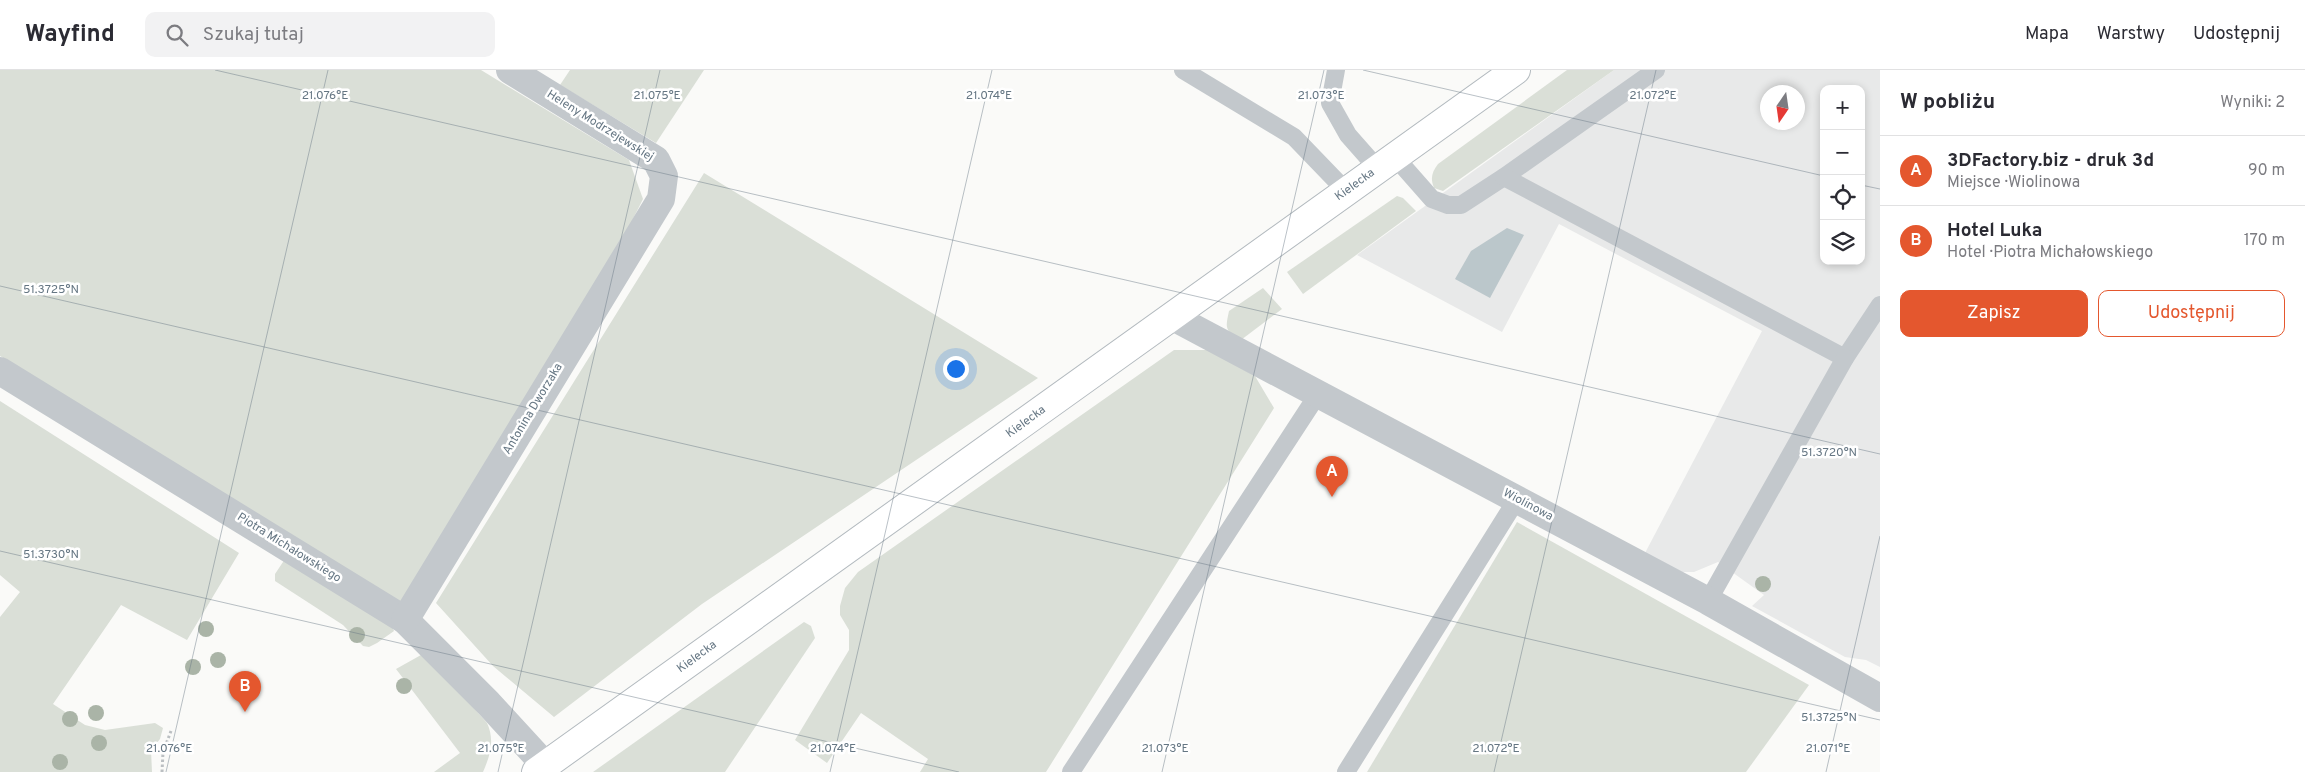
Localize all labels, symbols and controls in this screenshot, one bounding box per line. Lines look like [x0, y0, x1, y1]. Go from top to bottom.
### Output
search box [145, 12, 495, 57]
text: Wayfind [25, 20, 115, 50]
icon: search [163, 21, 191, 49]
text: Szukaj tutaj [203, 23, 304, 47]
text: Mapa [2025, 23, 2069, 46]
text: Warstwy [2097, 23, 2165, 46]
text: Udostępnij [2193, 23, 2280, 46]
north arrow [1760, 85, 1805, 130]
map controls [1820, 85, 1865, 265]
button: + [1820, 85, 1865, 130]
street label: Heleny Modrzejewskiej [544, 87, 656, 165]
text: 21.076°E [302, 88, 348, 104]
text: 21.075°E [633, 88, 681, 104]
text: 21.074°E [966, 88, 1012, 104]
text: 21.073°E [1297, 88, 1345, 104]
text: 21.072°E [1629, 88, 1677, 104]
text: W pobliżu [1900, 89, 1995, 116]
text: Wyniki: 2 [2220, 93, 2285, 113]
button: − [1820, 130, 1865, 175]
text: 3DFactory.biz - druk 3d [1947, 149, 2154, 173]
text: A [1910, 161, 1922, 181]
text: 90 m [2248, 161, 2285, 181]
street label: Kielecka [1332, 165, 1378, 205]
text: Miejsce · Wiolinowa [1947, 173, 2080, 193]
button: locate [1820, 175, 1865, 220]
text: Hotel Luka [1947, 219, 2042, 243]
button: layers [1820, 220, 1865, 265]
text: B [1910, 231, 1922, 251]
text: 170 m [2244, 231, 2285, 251]
text: Hotel · Piotra Michałowskiego [1947, 243, 2153, 263]
text: 51.3725°N [23, 282, 79, 298]
button: Zapisz [1900, 290, 2088, 337]
button: Udostępnij [2098, 290, 2285, 337]
your location [943, 356, 969, 382]
street label: Antonina Dworzaka [499, 360, 567, 458]
street label: Kielecka [1003, 402, 1049, 442]
text: 51.3720°N [1801, 445, 1857, 461]
pin: A [1316, 456, 1348, 497]
street label: Wiolinowa [1500, 485, 1556, 525]
street label: Piotra Michałowskiego [234, 509, 344, 587]
text: 51.3730°N [23, 547, 79, 563]
street label: Kielecka [674, 637, 720, 677]
pin: B [229, 671, 261, 712]
text: 51.3725°N [1801, 710, 1857, 726]
text: 21.076°E [146, 741, 192, 757]
text: 21.075°E [477, 741, 525, 757]
text: 21.074°E [810, 741, 856, 757]
text: 21.073°E [1141, 741, 1189, 757]
text: 21.072°E [1472, 741, 1520, 757]
text: 21.071°E [1806, 741, 1850, 757]

